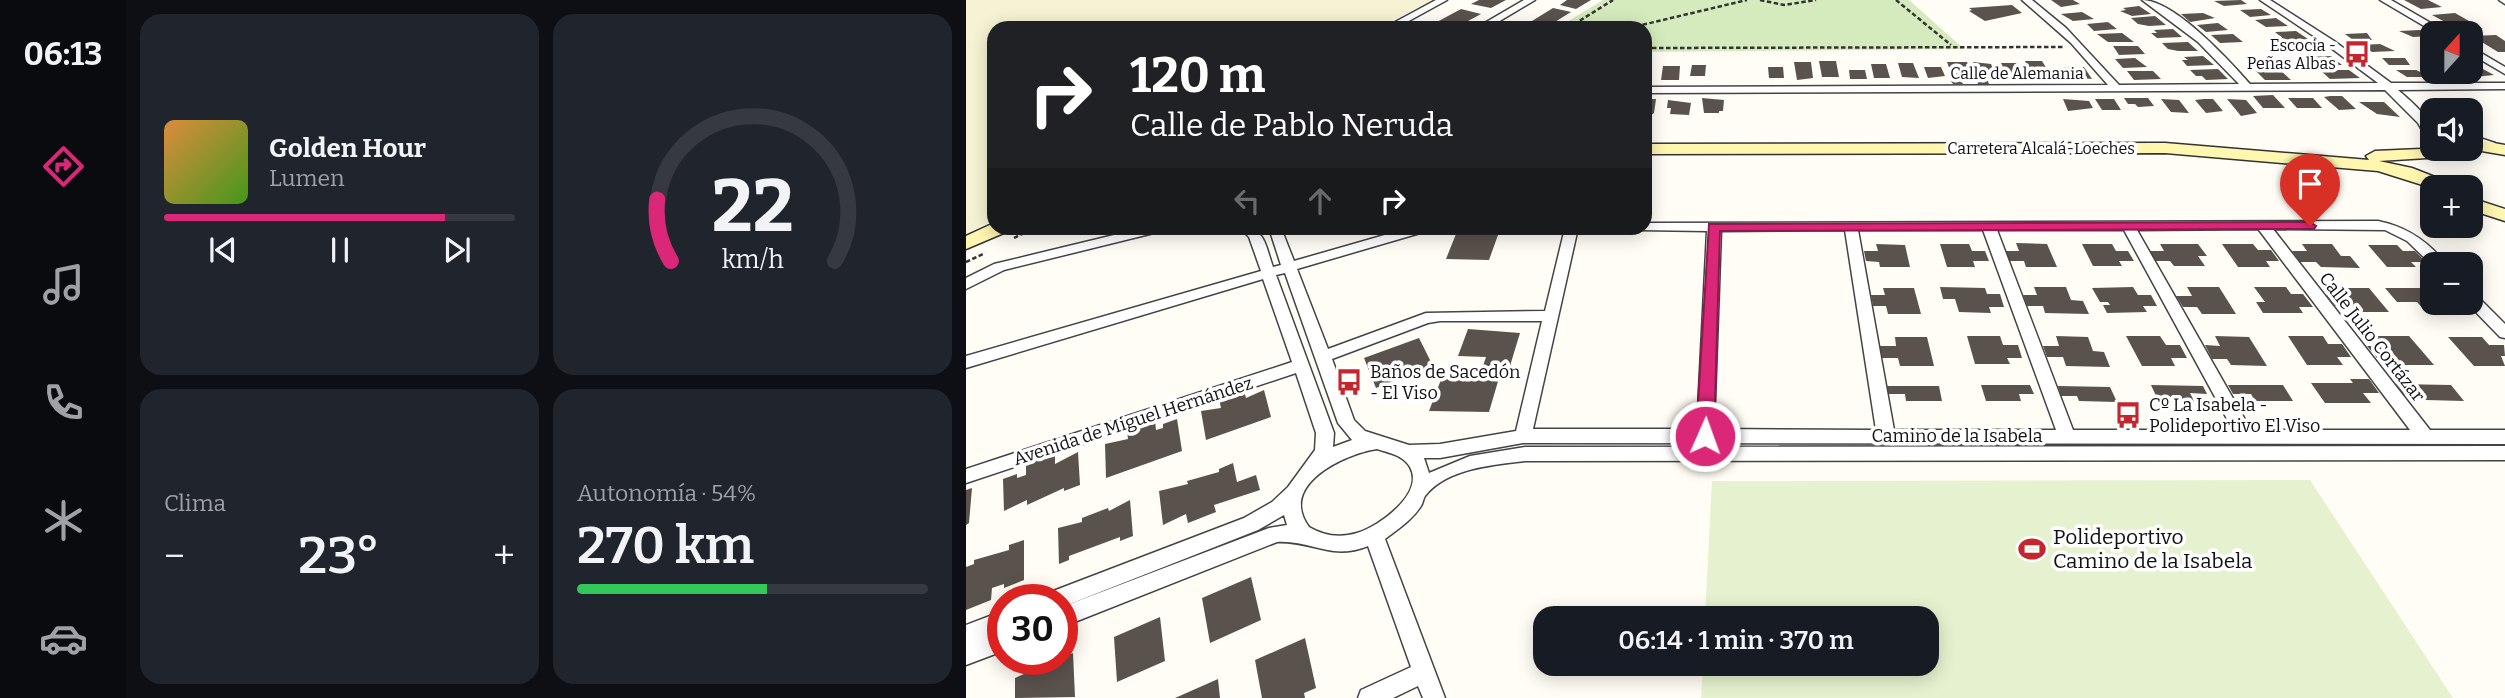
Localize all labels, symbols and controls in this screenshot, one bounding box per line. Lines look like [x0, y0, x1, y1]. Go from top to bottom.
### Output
north arrow [2420, 21, 2483, 84]
map controls [2420, 21, 2483, 315]
text: 06:13 [24, 35, 102, 73]
place label: Escocia - Peñas Albas [2247, 36, 2336, 73]
bus stop icon: Escocia - Peñas Albas [2342, 39, 2372, 69]
text: 120 m [1130, 46, 1265, 105]
icon: right [1015, 49, 1106, 140]
street label: Calle de Alemania [1950, 64, 2084, 83]
button: sound [2420, 98, 2483, 161]
text: Calle de Pablo Neruda [1130, 106, 1453, 144]
text: Golden Hour [269, 133, 426, 164]
street label: Carretera Alcalá-Loeches [1947, 139, 2135, 158]
icon: directions [39, 142, 88, 191]
pin [2280, 154, 2340, 226]
text: 22 [712, 163, 793, 250]
text: Lumen [269, 164, 345, 192]
icon: arrive [2291, 165, 2329, 203]
button: + [2420, 175, 2483, 238]
icon: left [1228, 182, 1266, 220]
icon: ahead [1301, 182, 1339, 220]
icon: right [1374, 182, 1412, 220]
icon: previous [204, 231, 242, 269]
icon: pause [321, 231, 359, 269]
icon: next [438, 231, 476, 269]
text: km/h [722, 245, 784, 275]
button: − [2420, 252, 2483, 315]
icon: music [39, 260, 88, 309]
street label: Calle Julio Cortázar [2315, 268, 2429, 406]
place label: Baños de Sacedón - El Viso [1370, 361, 1521, 404]
bus stop icon: Baños de Sacedón - El Viso [1334, 367, 1364, 397]
street label: Avenida de Miguel Hernández [1011, 372, 1255, 470]
icon: phone [39, 378, 88, 427]
place label: Cº La Isabela - Polideportivo El Viso [2149, 394, 2320, 437]
position arrow [1668, 399, 1742, 473]
bus stop icon: Cº La Isabela - Polideportivo El Viso [2113, 400, 2143, 430]
street label: Camino de la Isabela [1871, 425, 2043, 447]
text: Autonomía · 54% [577, 479, 756, 507]
text: Clima [164, 489, 226, 517]
icon: climate [39, 496, 88, 545]
text: 270 km [577, 514, 754, 577]
text: 23° [298, 524, 380, 587]
place label: Polideportivo Camino de la Isabela [2053, 524, 2253, 574]
text: − [164, 533, 185, 579]
text: + [493, 533, 515, 579]
sports icon: Polideportivo Camino de la Isabela [2017, 534, 2047, 564]
speed limit sign: 30 [987, 584, 1078, 675]
icon: car [39, 614, 88, 663]
text: 06:14 · 1 min · 370 m [1618, 625, 1854, 656]

